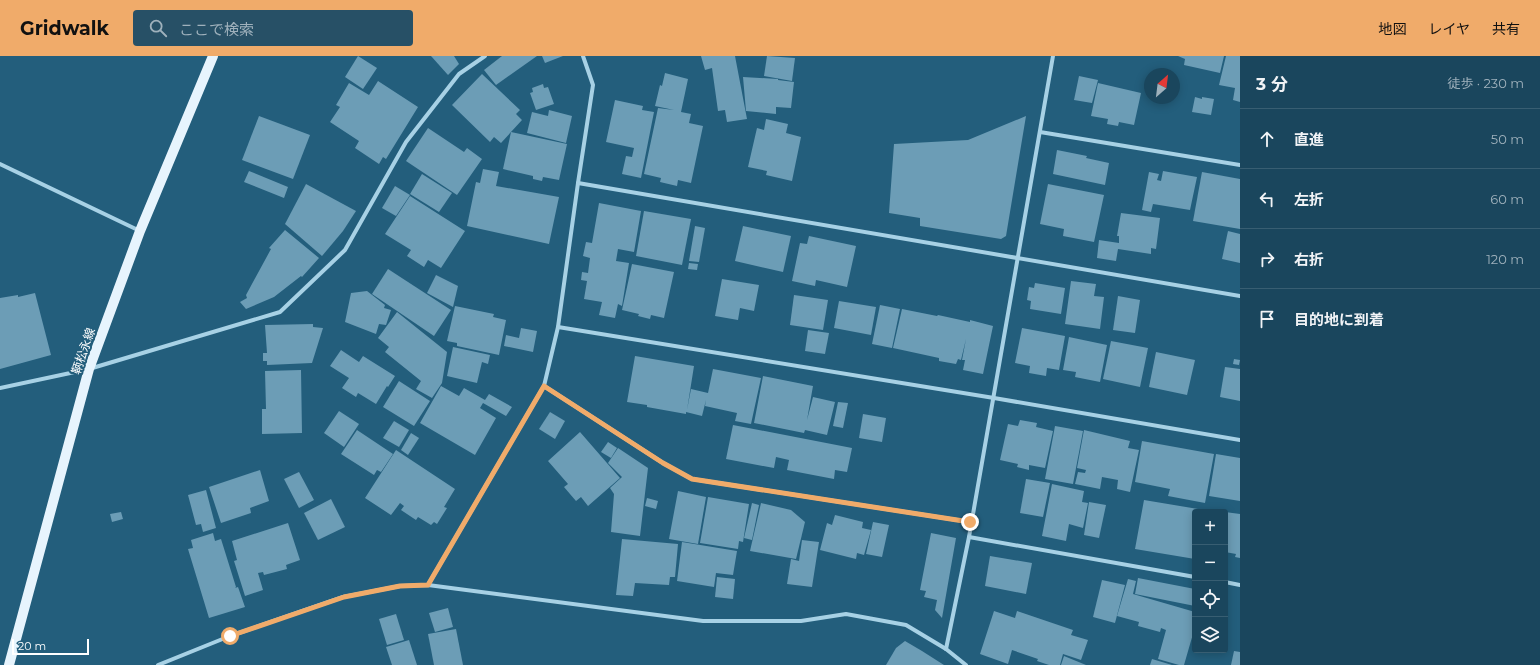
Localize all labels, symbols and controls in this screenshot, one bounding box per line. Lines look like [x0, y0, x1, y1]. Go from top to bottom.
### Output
search box [133, 10, 413, 46]
text: Gridwalk [20, 17, 109, 40]
icon: search [147, 17, 169, 39]
text: ここで検索 [179, 20, 254, 39]
text: 地図 [1378, 20, 1406, 38]
text: レイヤ [1428, 20, 1470, 38]
text: 共有 [1492, 20, 1520, 38]
north arrow [1144, 68, 1180, 104]
text: 3 分 [1256, 74, 1288, 94]
text: 徒歩 · 230 m [1447, 75, 1524, 91]
icon: ahead [1256, 128, 1278, 150]
text: 直進 [1294, 130, 1324, 149]
text: 50 m [1491, 131, 1524, 147]
icon: left [1256, 188, 1278, 210]
text: 左折 [1294, 190, 1324, 209]
text: 60 m [1490, 191, 1524, 207]
icon: right [1256, 248, 1278, 270]
text: 右折 [1294, 250, 1324, 269]
text: 120 m [1486, 251, 1524, 267]
icon: arrive [1256, 308, 1278, 330]
text: 目的地に到着 [1294, 310, 1384, 329]
street label: 鞆松永線 [68, 326, 98, 376]
map controls [1192, 509, 1228, 653]
button: + [1192, 509, 1228, 545]
route end [961, 513, 979, 531]
button: − [1192, 545, 1228, 581]
button: locate [1192, 581, 1228, 617]
button: layers [1192, 617, 1228, 653]
route start [221, 627, 239, 645]
scale bar [12, 637, 89, 656]
text: 20 m [18, 639, 46, 653]

